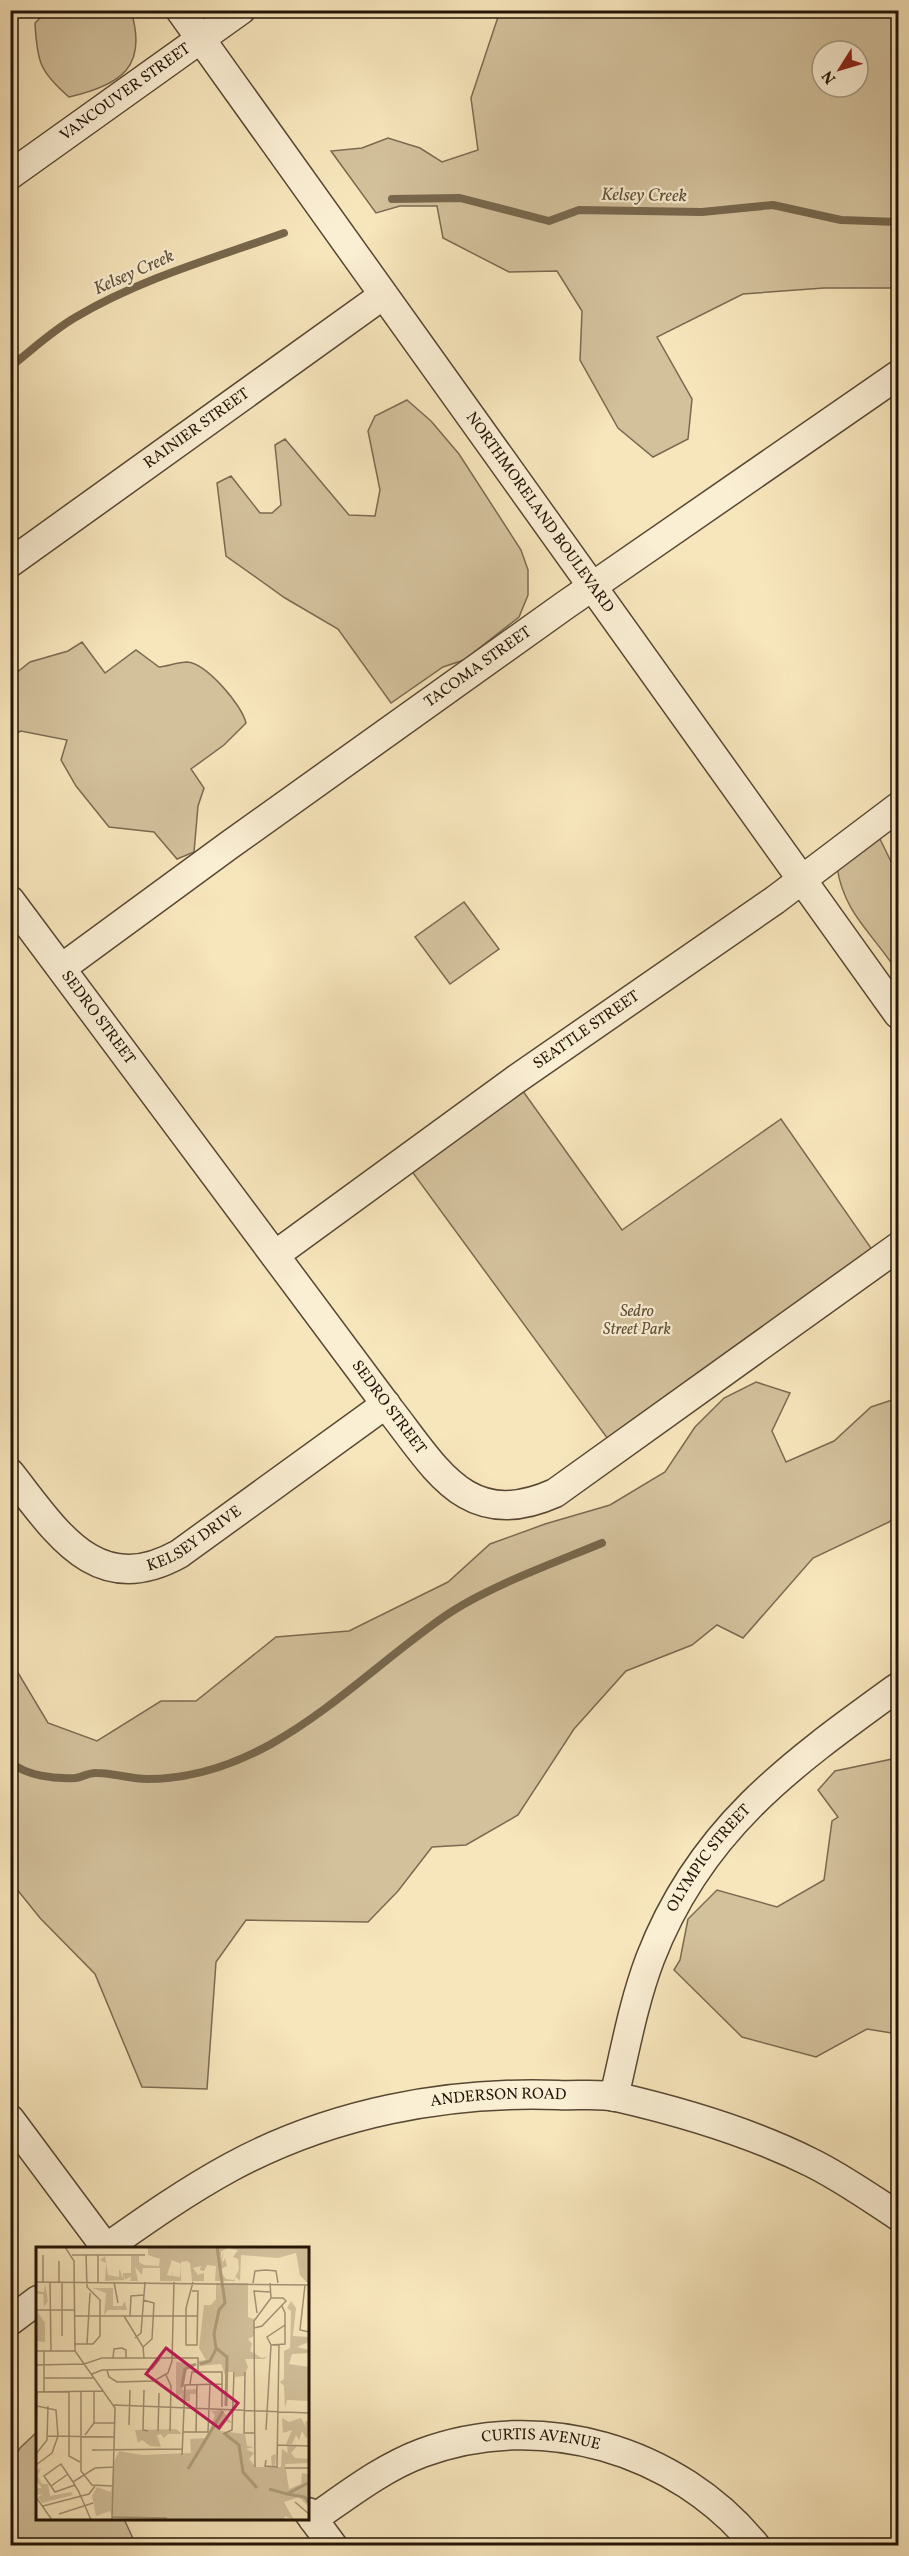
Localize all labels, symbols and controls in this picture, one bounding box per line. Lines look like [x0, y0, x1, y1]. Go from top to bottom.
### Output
street label: VANCOUVER STREET [56, 38, 195, 147]
north arrow [810, 39, 870, 99]
text: N [817, 65, 842, 88]
water label: Kelsey Creek [601, 183, 687, 209]
water label: Kelsey Creek [90, 244, 178, 302]
street label: RAINIER STREET [139, 383, 254, 474]
street label: NORTHMORELAND BOULEVARD [460, 408, 619, 618]
street label: TACOMA STREET [420, 622, 536, 713]
street label: SEDRO STREET [55, 966, 140, 1070]
street label: SEATTLE STREET [529, 986, 644, 1075]
park label: Sedro Street Park [603, 1301, 671, 1341]
street label: SEDRO STREET [346, 1356, 431, 1459]
street label: KELSEY DRIVE [144, 1501, 246, 1577]
street label: OLYMPIC STREET [662, 1800, 756, 1916]
street label: ANDERSON ROAD [429, 2084, 567, 2113]
inset map [36, 2247, 309, 2520]
street label: CURTIS AVENUE [480, 2424, 603, 2456]

